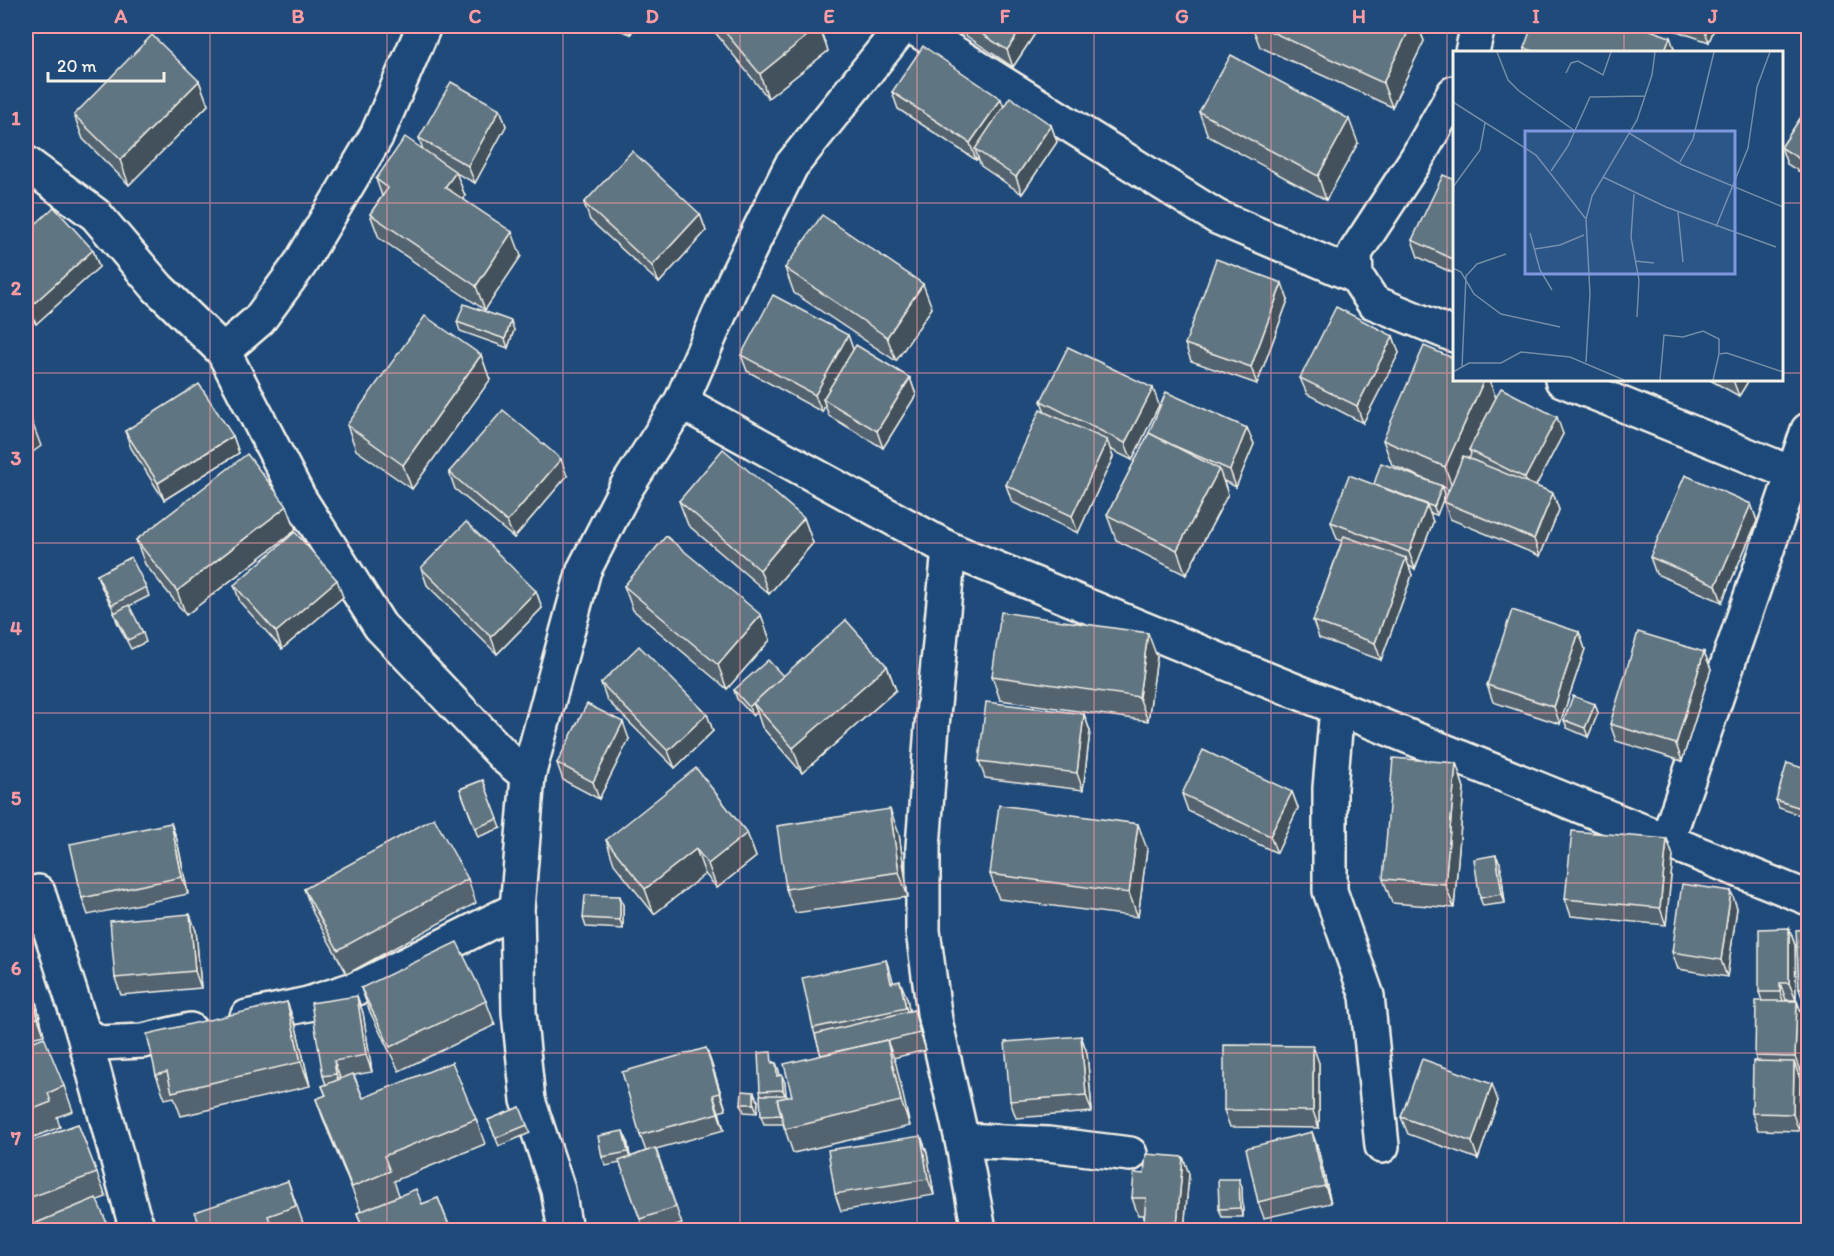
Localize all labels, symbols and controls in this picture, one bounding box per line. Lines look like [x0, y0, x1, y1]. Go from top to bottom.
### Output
text: A [114, 4, 128, 28]
text: B [292, 4, 305, 28]
text: C [469, 4, 482, 28]
text: D [645, 4, 659, 28]
text: E [823, 4, 835, 28]
text: F [1000, 4, 1011, 28]
text: G [1175, 4, 1189, 28]
text: H [1352, 4, 1366, 28]
text: I [1532, 4, 1540, 28]
text: J [1707, 4, 1718, 28]
scale bar [48, 45, 164, 83]
inset map [1453, 51, 1783, 381]
text: 20 m [57, 55, 97, 77]
text: 1 [11, 106, 21, 130]
text: 2 [11, 276, 22, 300]
text: 3 [11, 446, 22, 470]
text: 4 [10, 616, 22, 640]
text: 5 [11, 786, 22, 810]
text: 6 [11, 956, 22, 980]
text: 7 [10, 1126, 21, 1150]

